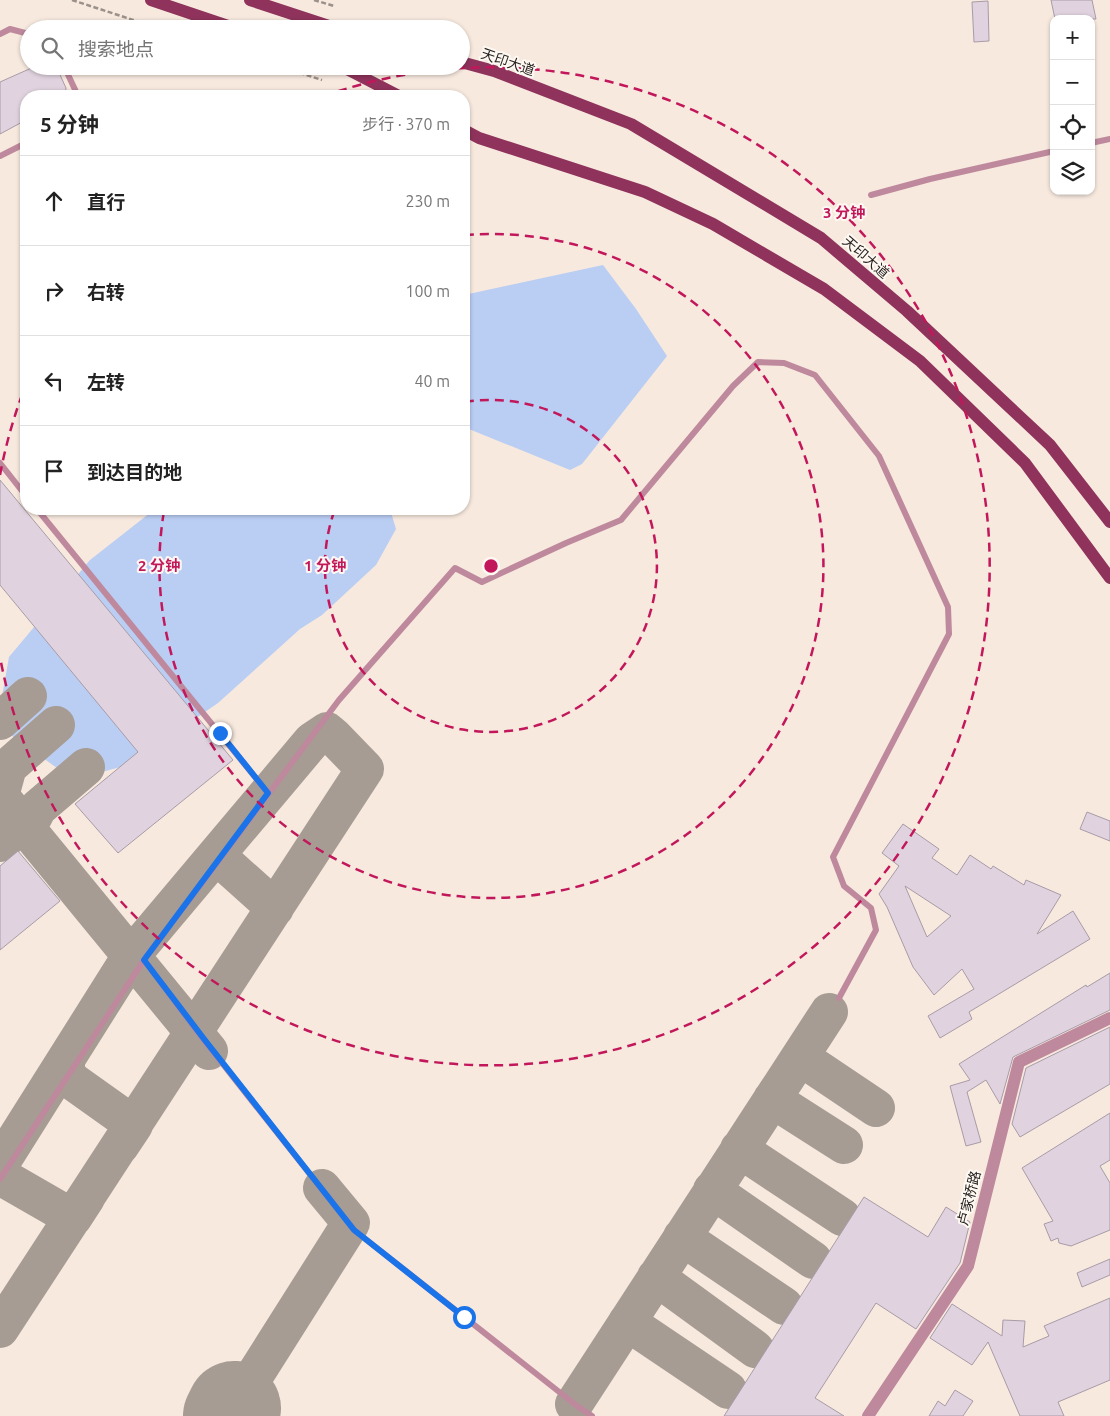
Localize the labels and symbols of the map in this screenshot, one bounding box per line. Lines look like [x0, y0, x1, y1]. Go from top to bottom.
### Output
street label: 天印大道 [479, 45, 537, 79]
text: 3 分钟 [823, 204, 865, 221]
street label: 天印大道 [840, 233, 892, 281]
text: 2 分钟 [138, 557, 180, 574]
text: 1 分钟 [304, 557, 346, 574]
centre of rings [482, 557, 500, 575]
route end [209, 722, 232, 745]
street label: 卢家桥路 [954, 1169, 984, 1227]
route start [453, 1306, 476, 1329]

